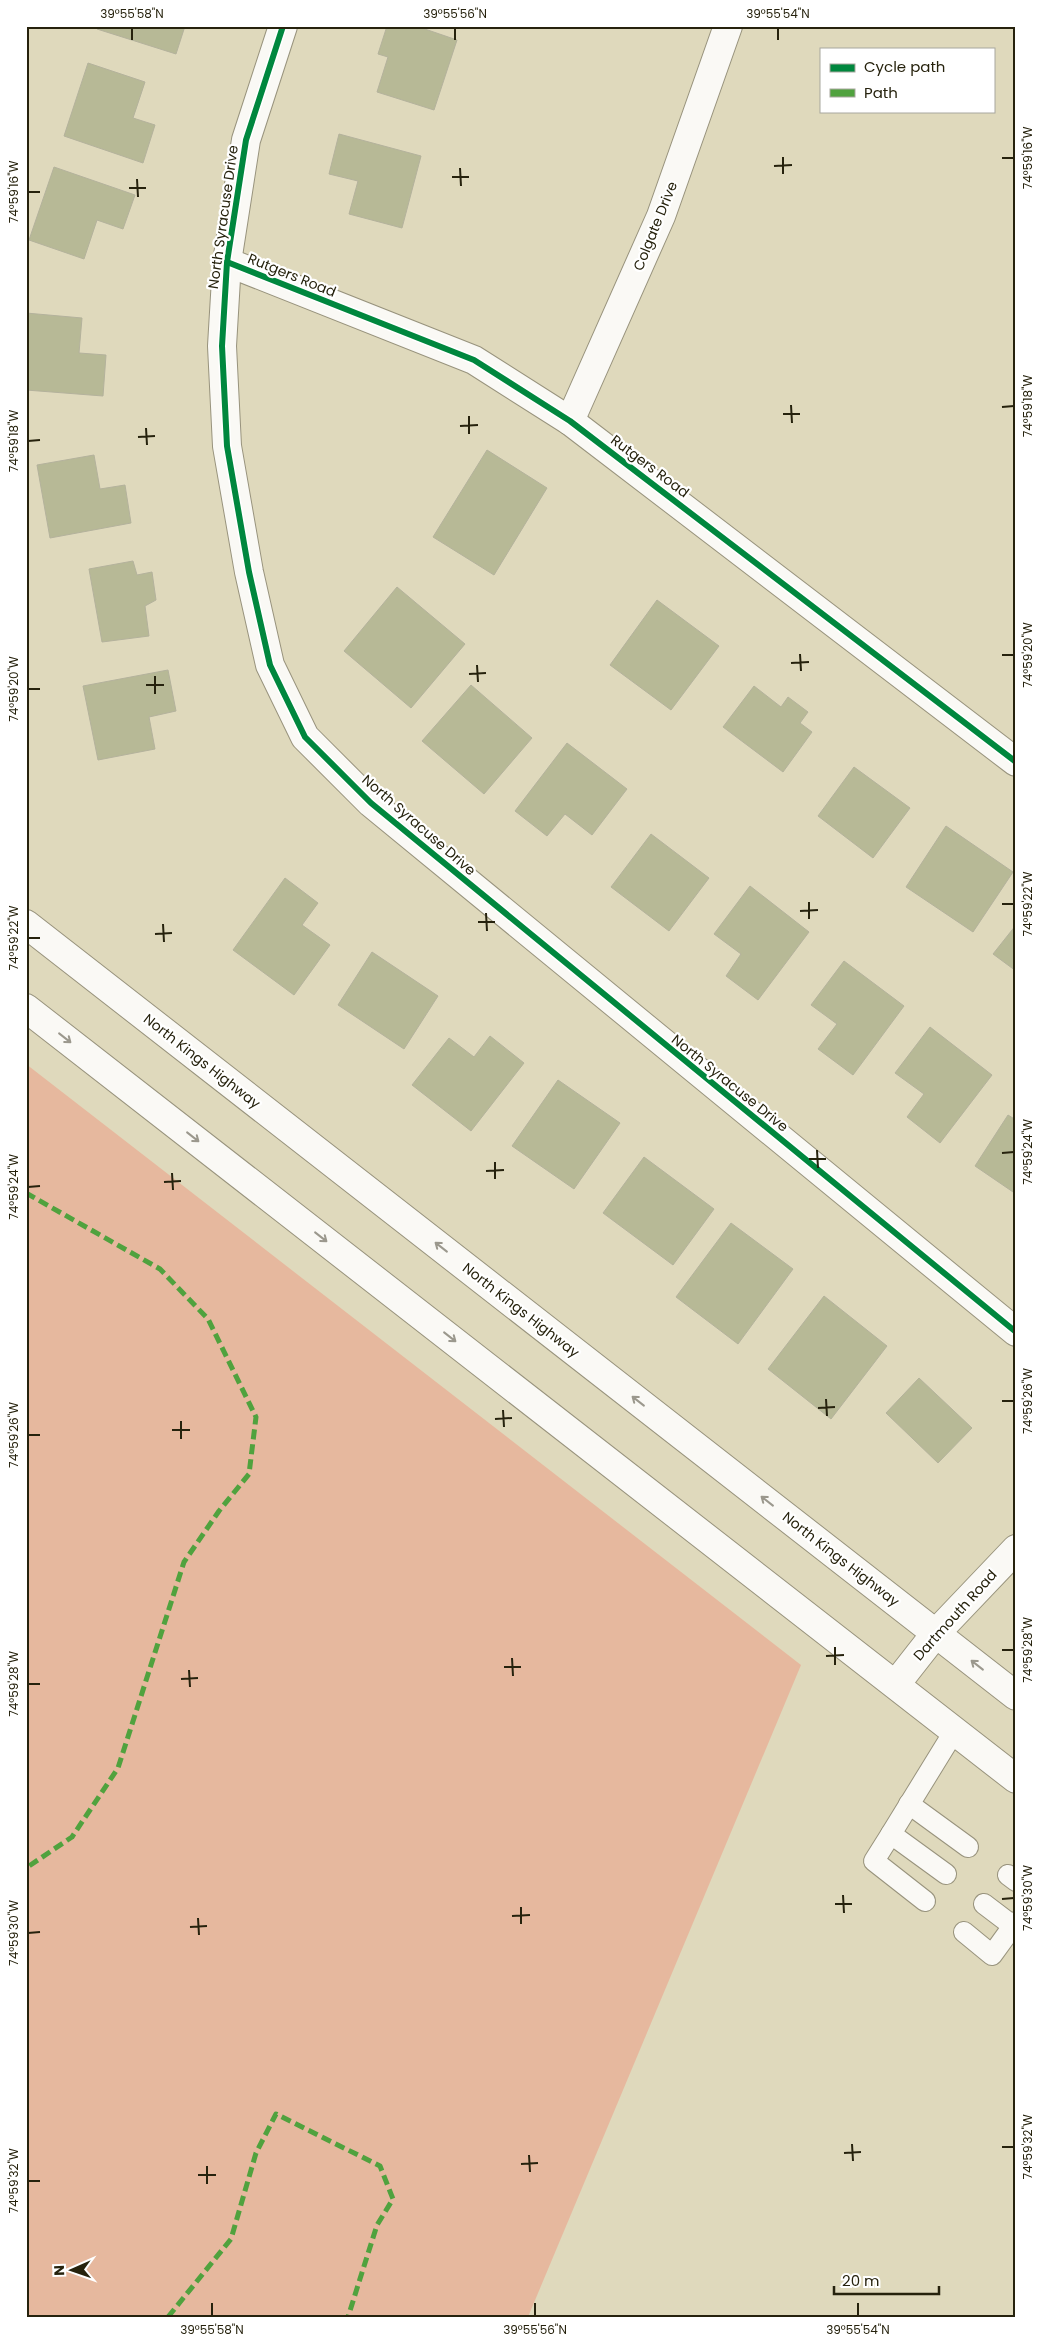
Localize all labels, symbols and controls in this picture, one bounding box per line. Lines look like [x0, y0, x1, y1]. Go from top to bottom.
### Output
text: 39°55'58"N [100, 5, 164, 22]
text: 39°55'56"N [423, 5, 487, 22]
text: 39°55'54"N [746, 5, 810, 22]
legend [820, 48, 994, 112]
text: Cycle path [864, 56, 945, 77]
text: Path [864, 82, 898, 103]
text: 74°59'16"W [1019, 126, 1036, 189]
street label: North Syracuse Drive [203, 144, 243, 290]
text: 74°59'16"W [5, 160, 22, 223]
street label: Colgate Drive [628, 178, 682, 274]
street label: Rutgers Road [245, 248, 339, 302]
text: 74°59'18"W [1019, 374, 1036, 437]
text: 74°59'18"W [5, 409, 22, 472]
street label: Rutgers Road [607, 430, 693, 502]
text: 74°59'20"W [1019, 622, 1036, 688]
text: 74°59'20"W [5, 656, 22, 722]
street label: North Syracuse Drive [358, 770, 480, 880]
text: 74°59'22"W [1019, 871, 1036, 937]
text: 74°59'22"W [5, 905, 22, 971]
street label: North Kings Highway [139, 1009, 265, 1113]
street label: North Syracuse Drive [667, 1030, 793, 1137]
one-way arrow [58, 1032, 71, 1043]
text: 74°59'24"W [1019, 1119, 1036, 1185]
one-way arrow [186, 1132, 199, 1143]
text: 74°59'24"W [5, 1154, 22, 1220]
one-way arrow [315, 1231, 328, 1242]
one-way arrow [435, 1242, 448, 1253]
street label: North Kings Highway [458, 1258, 584, 1362]
one-way arrow [443, 1331, 456, 1342]
text: 74°59'26"W [1019, 1368, 1036, 1434]
one-way arrow [631, 1396, 645, 1406]
text: 74°59'26"W [5, 1402, 22, 1468]
one-way arrow [760, 1495, 773, 1506]
street label: North Kings Highway [778, 1507, 904, 1611]
street label: Dartmouth Road [909, 1565, 1001, 1665]
text: 74°59'28"W [1019, 1617, 1036, 1683]
text: 74°59'28"W [5, 1651, 22, 1717]
one-way arrow [971, 1660, 984, 1671]
text: 74°59'30"W [1019, 1865, 1036, 1931]
text: 74°59'30"W [5, 1900, 22, 1966]
text: 74°59'32"W [1019, 2114, 1036, 2180]
text: 74°59'32"W [5, 2148, 22, 2214]
north arrow [48, 2246, 98, 2296]
scale bar [834, 2263, 940, 2295]
text: N [49, 2265, 69, 2276]
text: 20 m [842, 2270, 880, 2291]
text: 39°55'58"N [180, 2321, 244, 2338]
text: 39°55'56"N [503, 2321, 567, 2338]
text: 39°55'54"N [826, 2321, 890, 2338]

